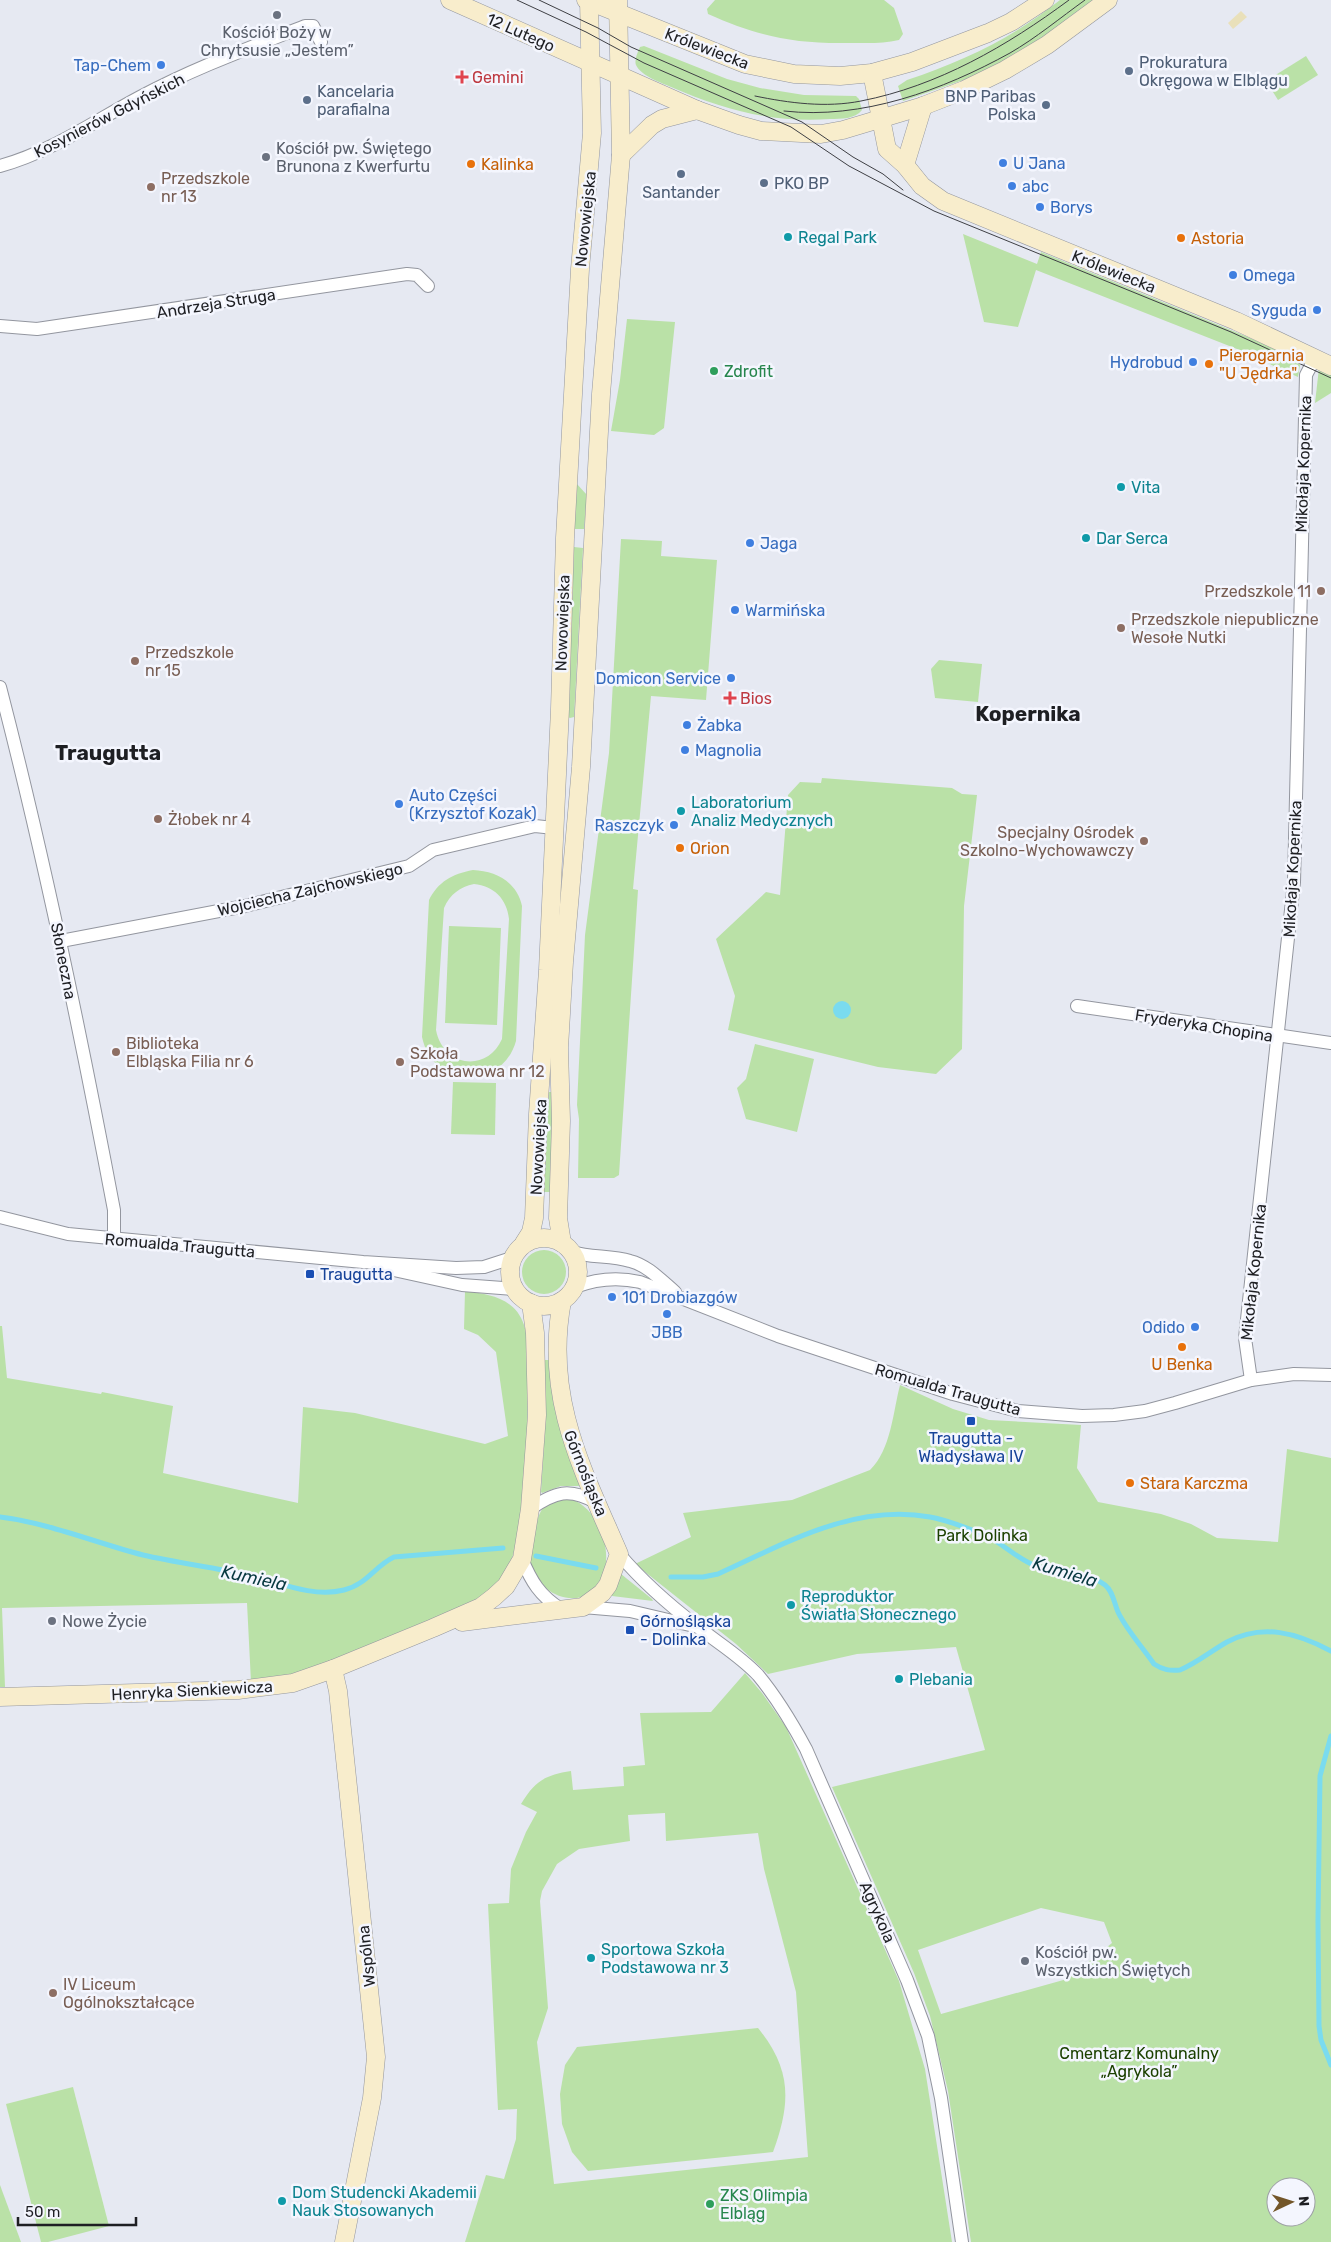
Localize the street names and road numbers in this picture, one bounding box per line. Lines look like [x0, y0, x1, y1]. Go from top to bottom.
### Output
street label: 12 Lutego [484, 9, 558, 56]
street label: Królewiecka [662, 24, 752, 73]
street label: Kosynierów Gdyńskich [31, 69, 188, 162]
street label: Nowowiejska [571, 170, 600, 268]
street label: Królewiecka [1069, 246, 1159, 297]
street label: Andrzeja Struga [155, 285, 277, 322]
street label: Mikołaja Kopernika [1292, 395, 1315, 533]
street label: Nowowiejska [551, 574, 574, 672]
street label: Mikołaja Kopernika [1279, 800, 1306, 938]
street label: Wojciecha Zajchowskiego [216, 859, 405, 920]
street label: Słoneczna [47, 921, 80, 1001]
street label: Fryderyka Chopina [1134, 1005, 1274, 1046]
street label: Nowowiejska [526, 1098, 551, 1196]
street label: Mikołaja Kopernika [1237, 1203, 1270, 1341]
street label: Romualda Traugutta [104, 1229, 256, 1262]
street label: Romualda Traugutta [873, 1360, 1023, 1419]
street label: Górnośląska [560, 1427, 611, 1519]
street label: Henryka Sienkiewicza [111, 1677, 273, 1704]
street label: Agrykola [856, 1879, 899, 1946]
street label: Wspólna [354, 1924, 379, 1988]

